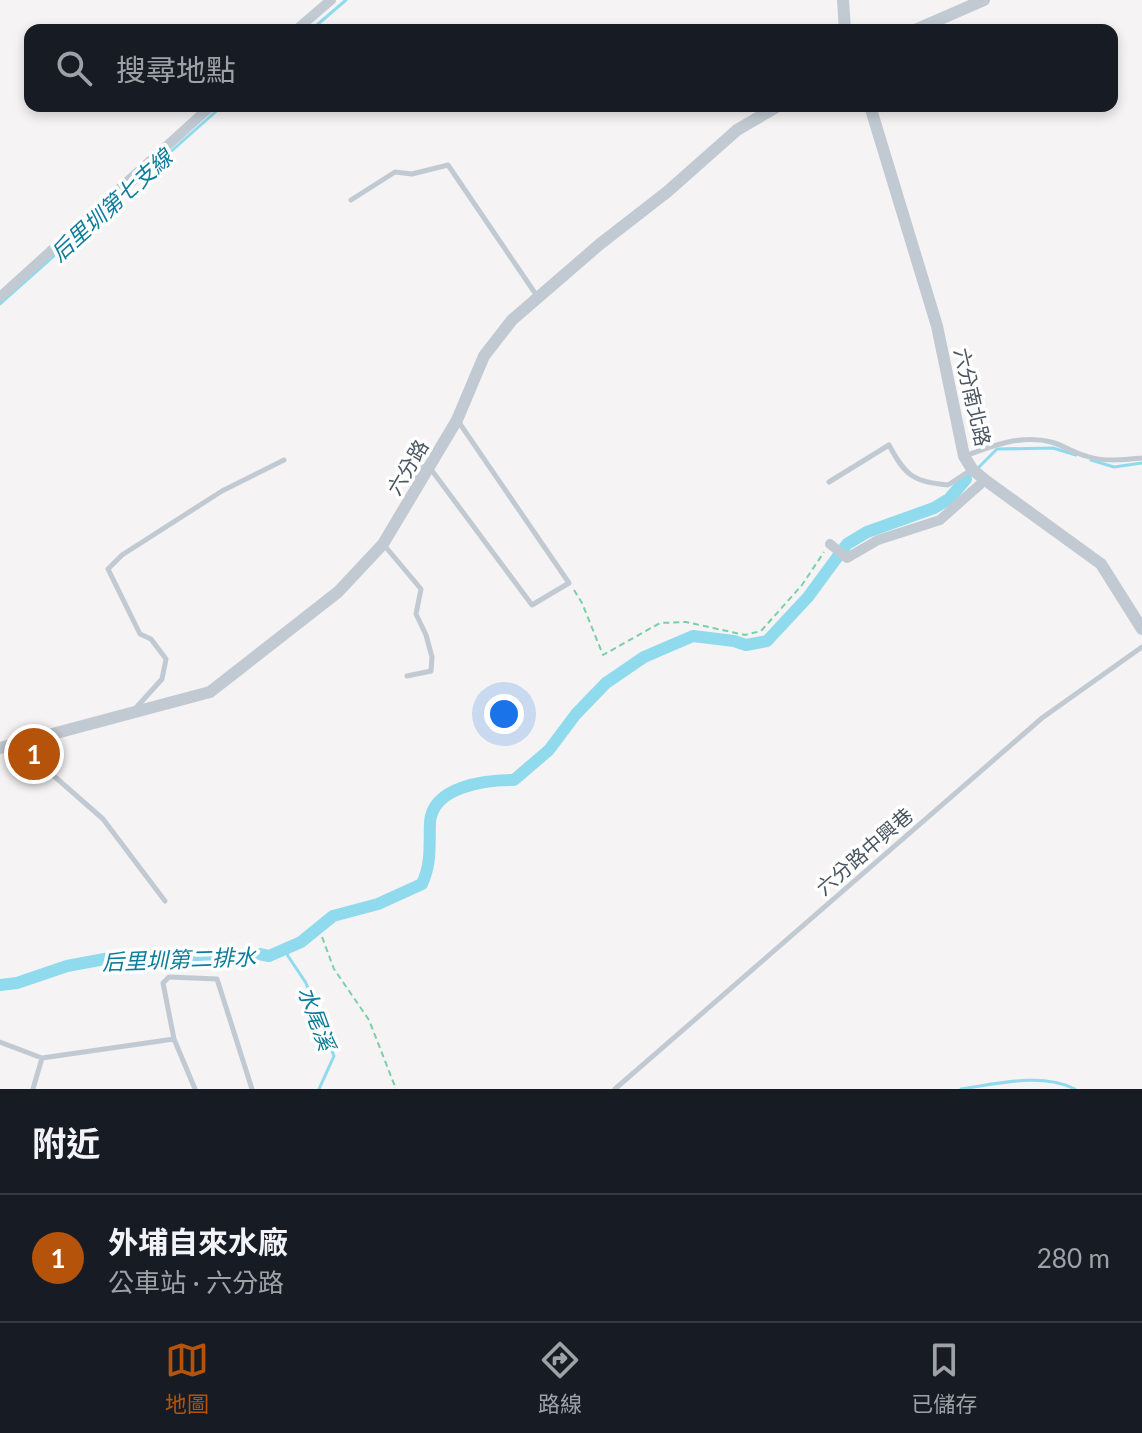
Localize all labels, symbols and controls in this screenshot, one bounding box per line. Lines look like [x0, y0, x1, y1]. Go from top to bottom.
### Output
search box [24, 24, 1118, 112]
icon: search [52, 46, 96, 90]
text: 搜尋地點 [116, 51, 236, 87]
water label: 后里圳第七支線 [45, 141, 179, 267]
street label: 六分南北路 [950, 346, 996, 448]
street label: 六分路 [381, 435, 433, 499]
your location [484, 694, 524, 734]
pin: 1 [8, 724, 60, 784]
street label: 六分路中興巷 [811, 803, 917, 899]
water label: 后里圳第二排水 [102, 943, 257, 975]
water label: 水尾溪 [293, 982, 342, 1056]
text: 附近 [32, 1122, 100, 1163]
text: 外埔自來水廠 [108, 1223, 288, 1259]
text: 1 [50, 1242, 66, 1274]
text: 280 m [1037, 1242, 1110, 1274]
text: 公車站 · 六分路 [108, 1266, 284, 1298]
tab: 地圖 [165, 1338, 209, 1418]
tab: 路線 [538, 1338, 582, 1418]
tab: 已儲存 [911, 1338, 977, 1418]

